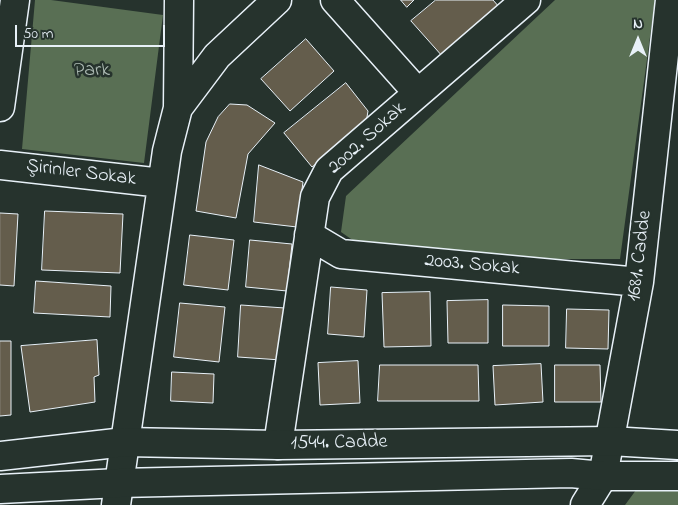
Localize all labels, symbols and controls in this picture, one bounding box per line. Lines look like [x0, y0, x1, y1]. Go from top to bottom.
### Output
text: N [633, 14, 643, 35]
scale bar [18, 15, 168, 47]
north arrow [613, 15, 663, 65]
text: 50 m [23, 23, 53, 45]
park label: Park [74, 60, 110, 84]
street label: 2002. Sokak [324, 98, 412, 180]
street label: Şirinler Sokak [25, 155, 137, 193]
street label: 1681. Cadde [624, 209, 658, 303]
street label: 2003. Sokak [423, 250, 521, 282]
street label: 1544. Cadde [291, 431, 387, 457]

